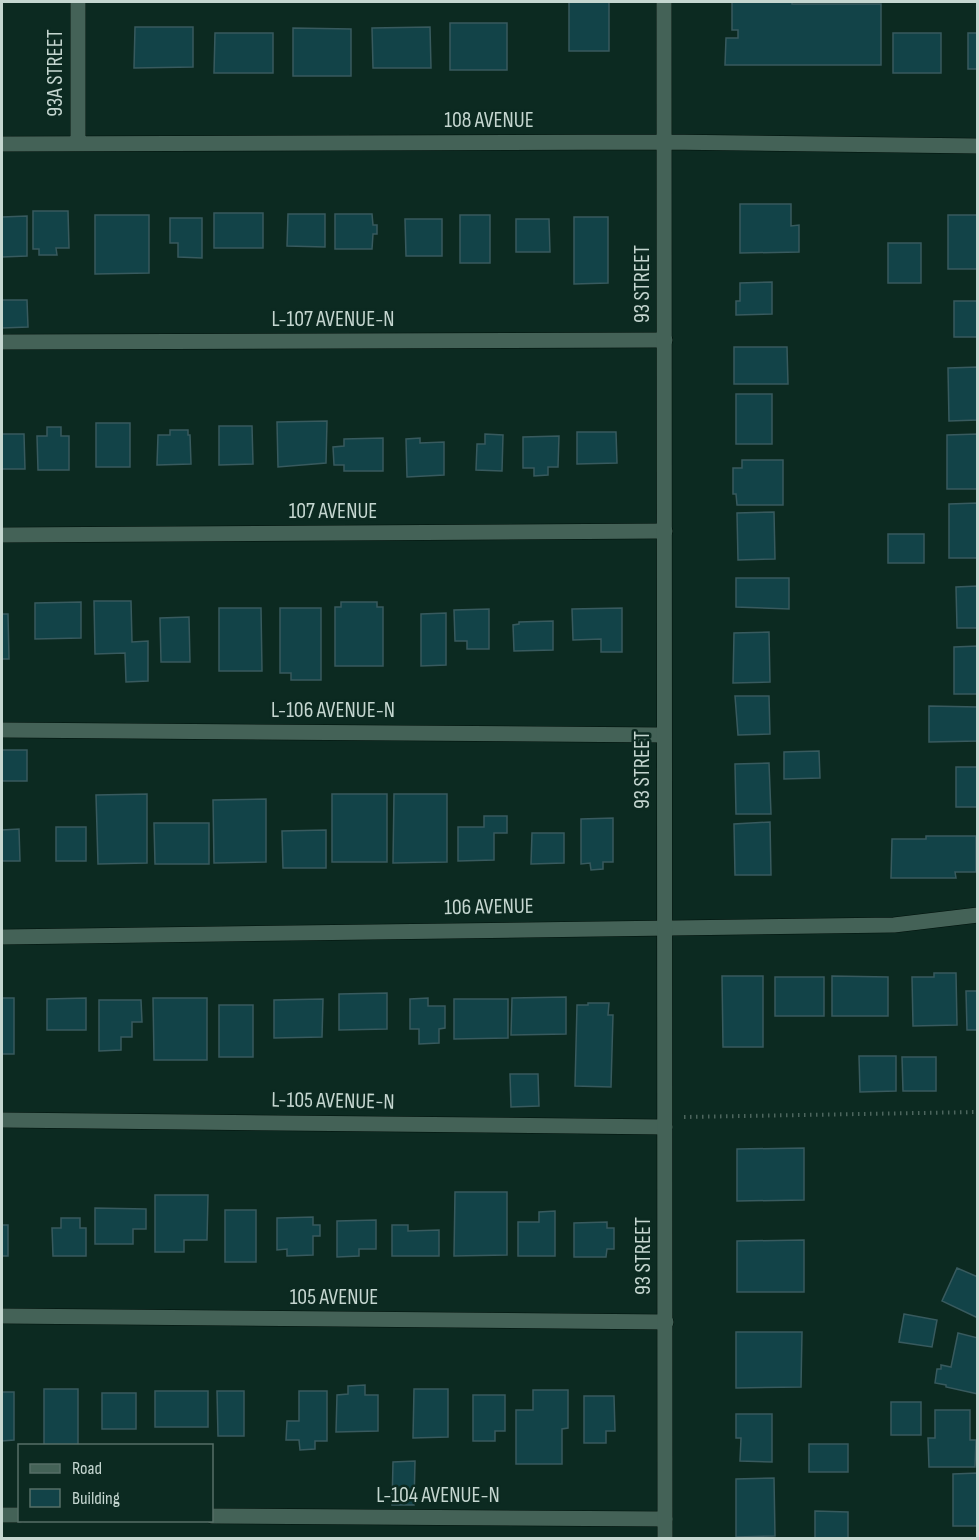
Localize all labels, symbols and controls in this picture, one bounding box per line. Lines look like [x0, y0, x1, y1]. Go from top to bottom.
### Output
street label: 93A STREET [42, 29, 69, 117]
street label: 108 AVENUE [444, 107, 534, 134]
street label: 93 STREET [629, 245, 656, 323]
street label: L-107 AVENUE-N [271, 306, 395, 333]
street label: 107 AVENUE [289, 498, 377, 525]
street label: L-106 AVENUE-N [271, 697, 395, 724]
street label: 93 STREET [629, 731, 656, 809]
street label: 106 AVENUE [444, 893, 534, 921]
street label: L-105 AVENUE-N [271, 1086, 395, 1116]
street label: 93 STREET [630, 1217, 657, 1295]
street label: 105 AVENUE [290, 1284, 378, 1311]
legend [18, 1444, 213, 1522]
text: Road [72, 1458, 102, 1479]
street label: L-104 AVENUE-N [376, 1482, 500, 1509]
text: Building [72, 1488, 120, 1509]

